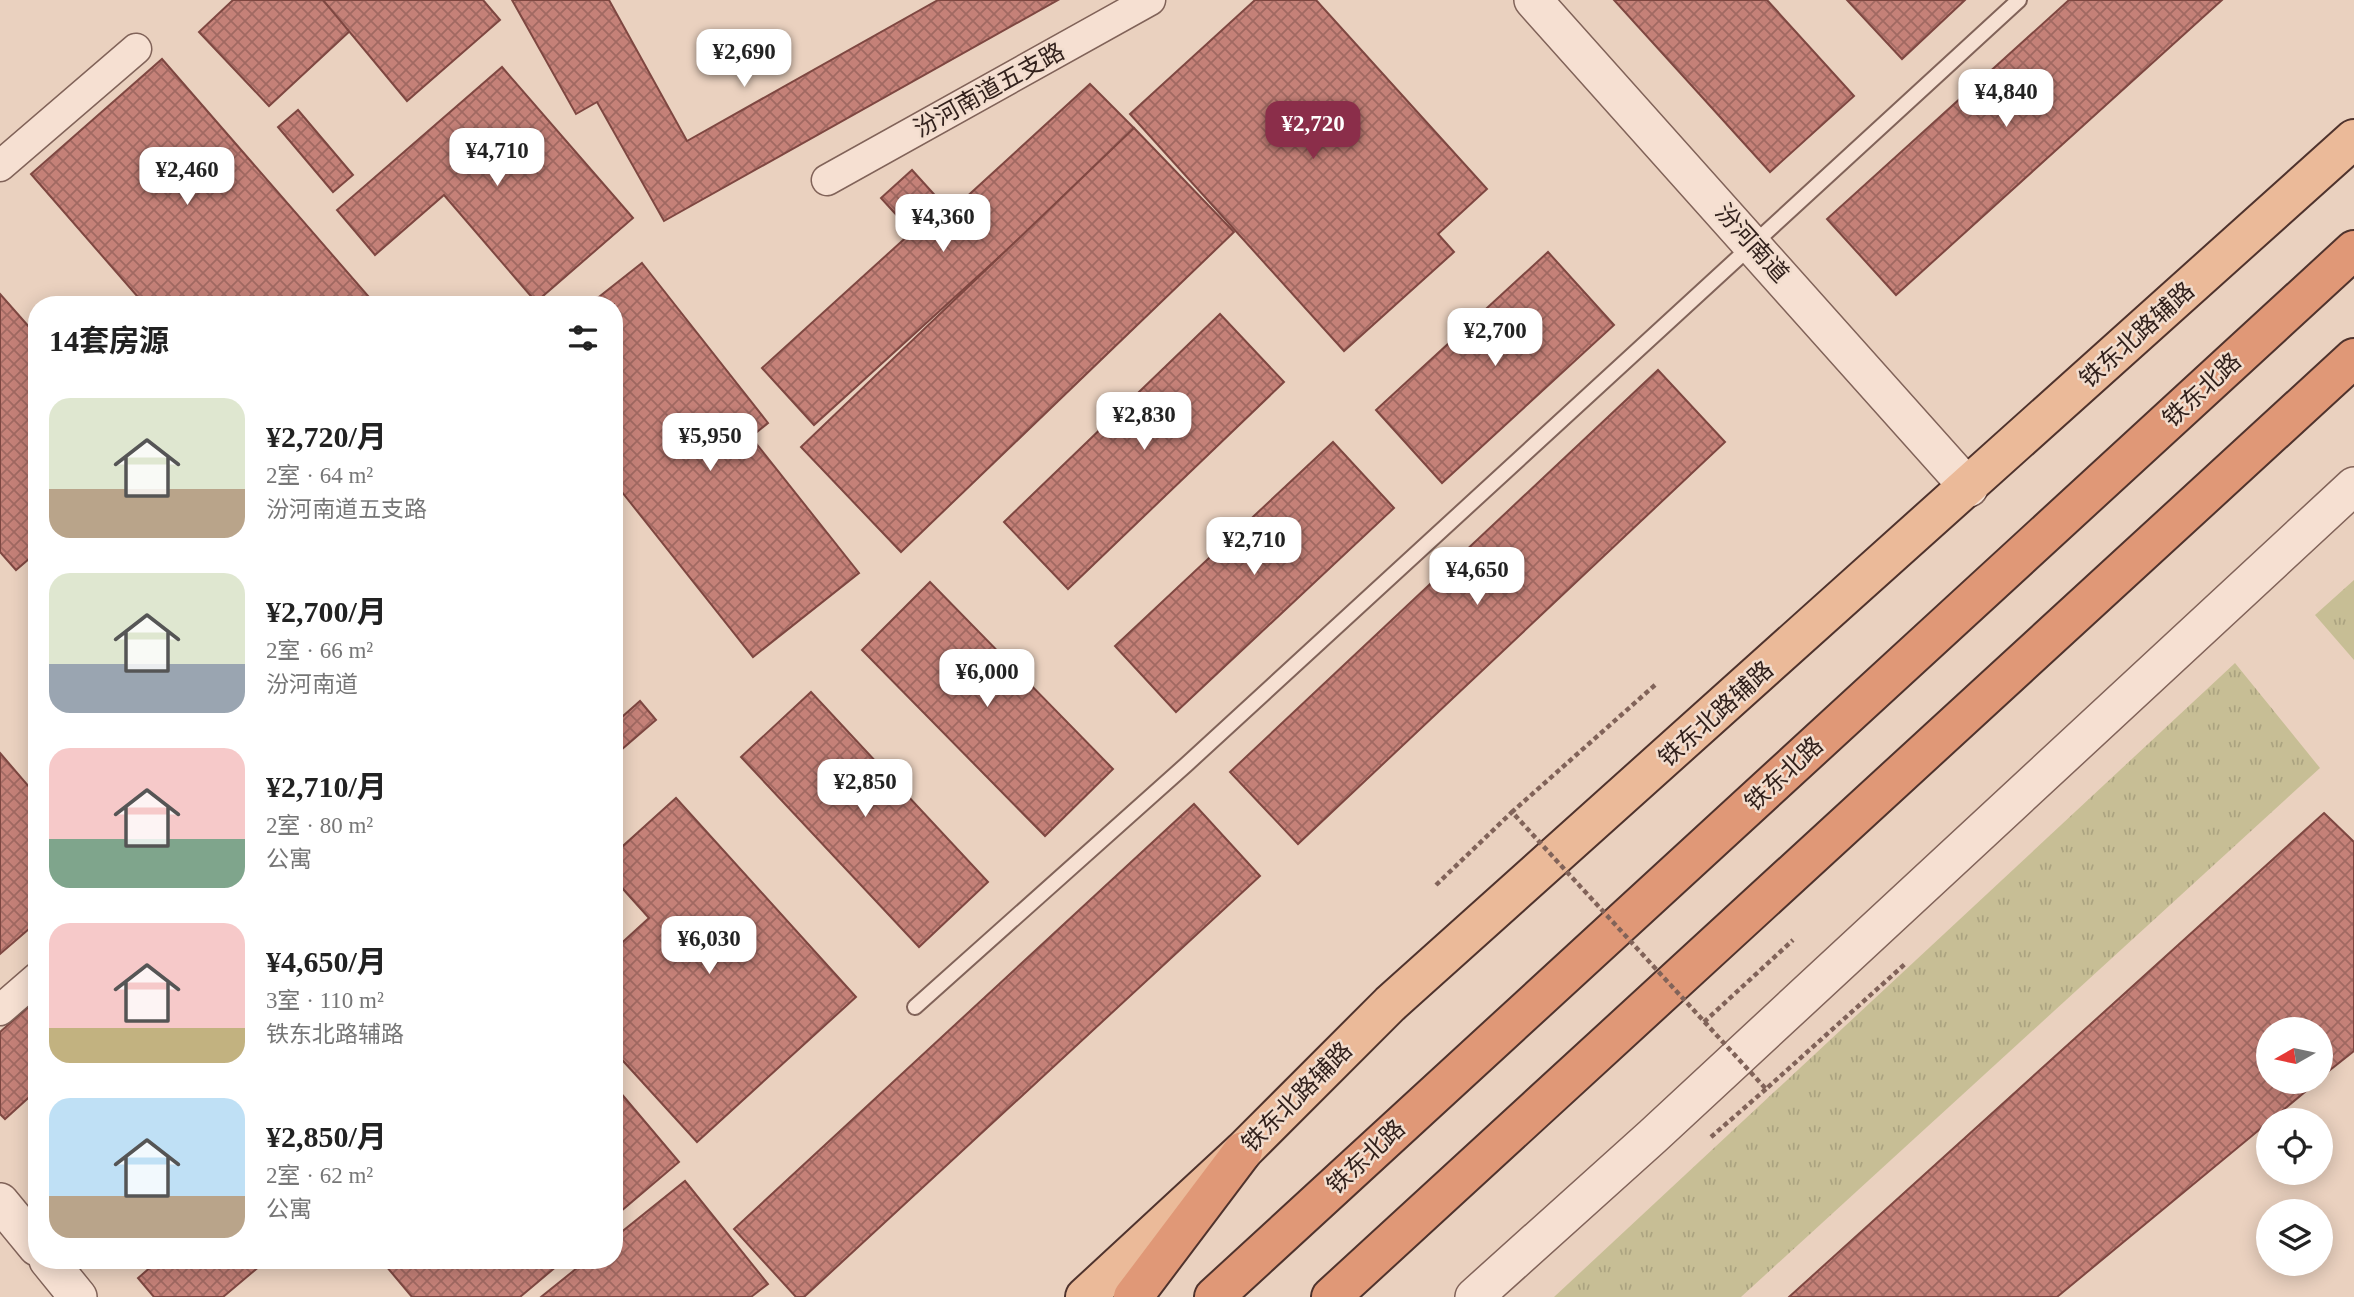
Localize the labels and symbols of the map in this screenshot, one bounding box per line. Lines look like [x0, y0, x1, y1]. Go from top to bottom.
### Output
pin: ¥2,690 [687, 29, 801, 89]
street label: 汾河南道五支路 [909, 38, 1069, 142]
pin: ¥4,840 [1949, 69, 2063, 129]
pin: ¥2,720 [1256, 102, 1370, 161]
pin: ¥4,710 [440, 128, 554, 188]
pin: ¥2,460 [130, 148, 244, 207]
pin: ¥4,360 [886, 194, 1000, 254]
street label: 汾河南道 [1710, 199, 1794, 287]
street label: 铁东北路辅路 [2075, 277, 2199, 393]
pin: ¥2,700 [1438, 308, 1552, 368]
street label: 铁东北路 [2158, 348, 2246, 432]
pin: ¥2,830 [1087, 392, 1201, 452]
pin: ¥5,950 [653, 414, 767, 473]
pin: ¥2,710 [1197, 518, 1311, 577]
pin: ¥4,650 [1420, 548, 1534, 607]
pin: ¥6,000 [930, 650, 1044, 709]
street label: 铁东北路辅路 [1654, 656, 1778, 772]
street label: 铁东北路 [1740, 732, 1828, 816]
pin: ¥2,850 [808, 760, 922, 819]
pin: ¥6,030 [652, 916, 766, 976]
north arrow [2256, 1017, 2333, 1094]
street label: 铁东北路辅路 [1237, 1037, 1357, 1157]
street label: 铁东北路 [1322, 1115, 1410, 1199]

